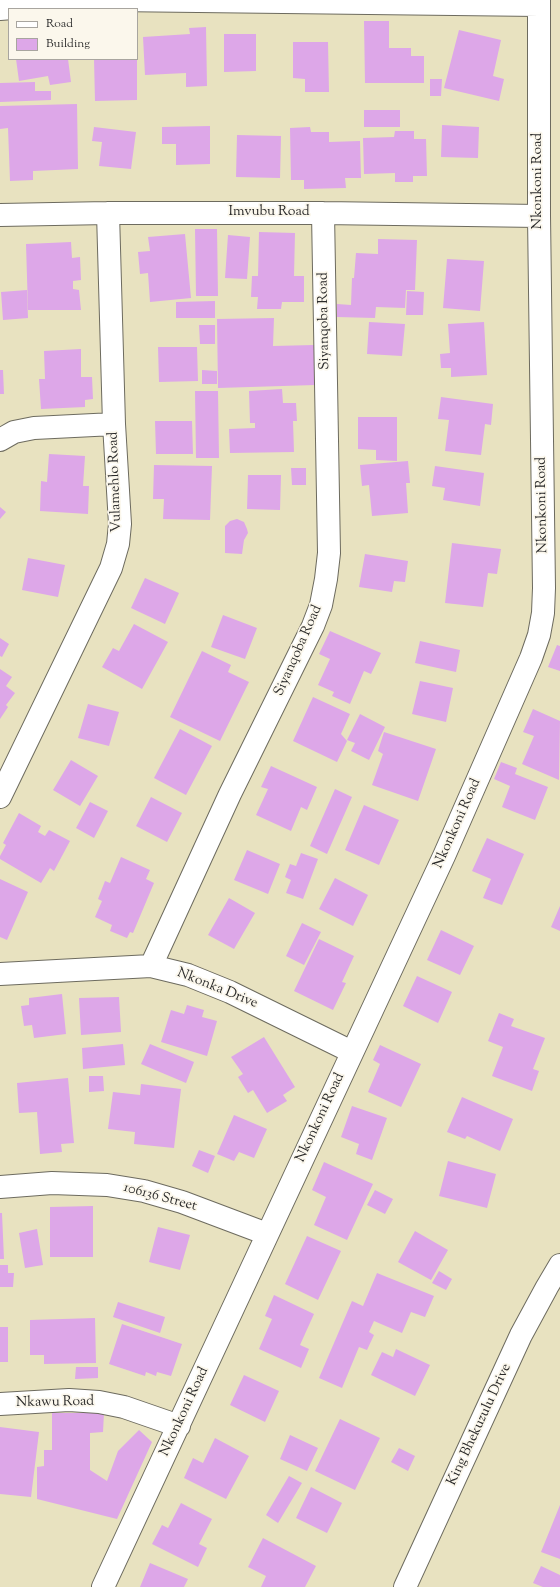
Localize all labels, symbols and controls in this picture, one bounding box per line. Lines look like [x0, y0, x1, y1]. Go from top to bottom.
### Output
legend [8, 8, 138, 60]
text: Road [46, 15, 73, 33]
text: Building [46, 35, 90, 53]
street label: Nkonkoni Road [531, 133, 547, 229]
street label: Imvubu Road [228, 205, 310, 221]
street label: Siyanqoba Road [316, 272, 334, 370]
street label: Vulamehlo Road [106, 431, 126, 533]
street label: Nkonkoni Road [534, 457, 552, 553]
street label: Siyanqoba Road [271, 603, 327, 699]
street label: Nkonkoni Road [431, 777, 485, 871]
street label: Nkonka Drive [174, 965, 260, 1013]
street label: Nkonkoni Road [293, 1071, 349, 1165]
street label: 106136 Street [121, 1180, 199, 1216]
street label: King Bhekuzulu Drive [444, 1361, 516, 1489]
street label: Nkonkoni Road [157, 1365, 213, 1459]
street label: Nkawu Road [16, 1394, 94, 1412]

